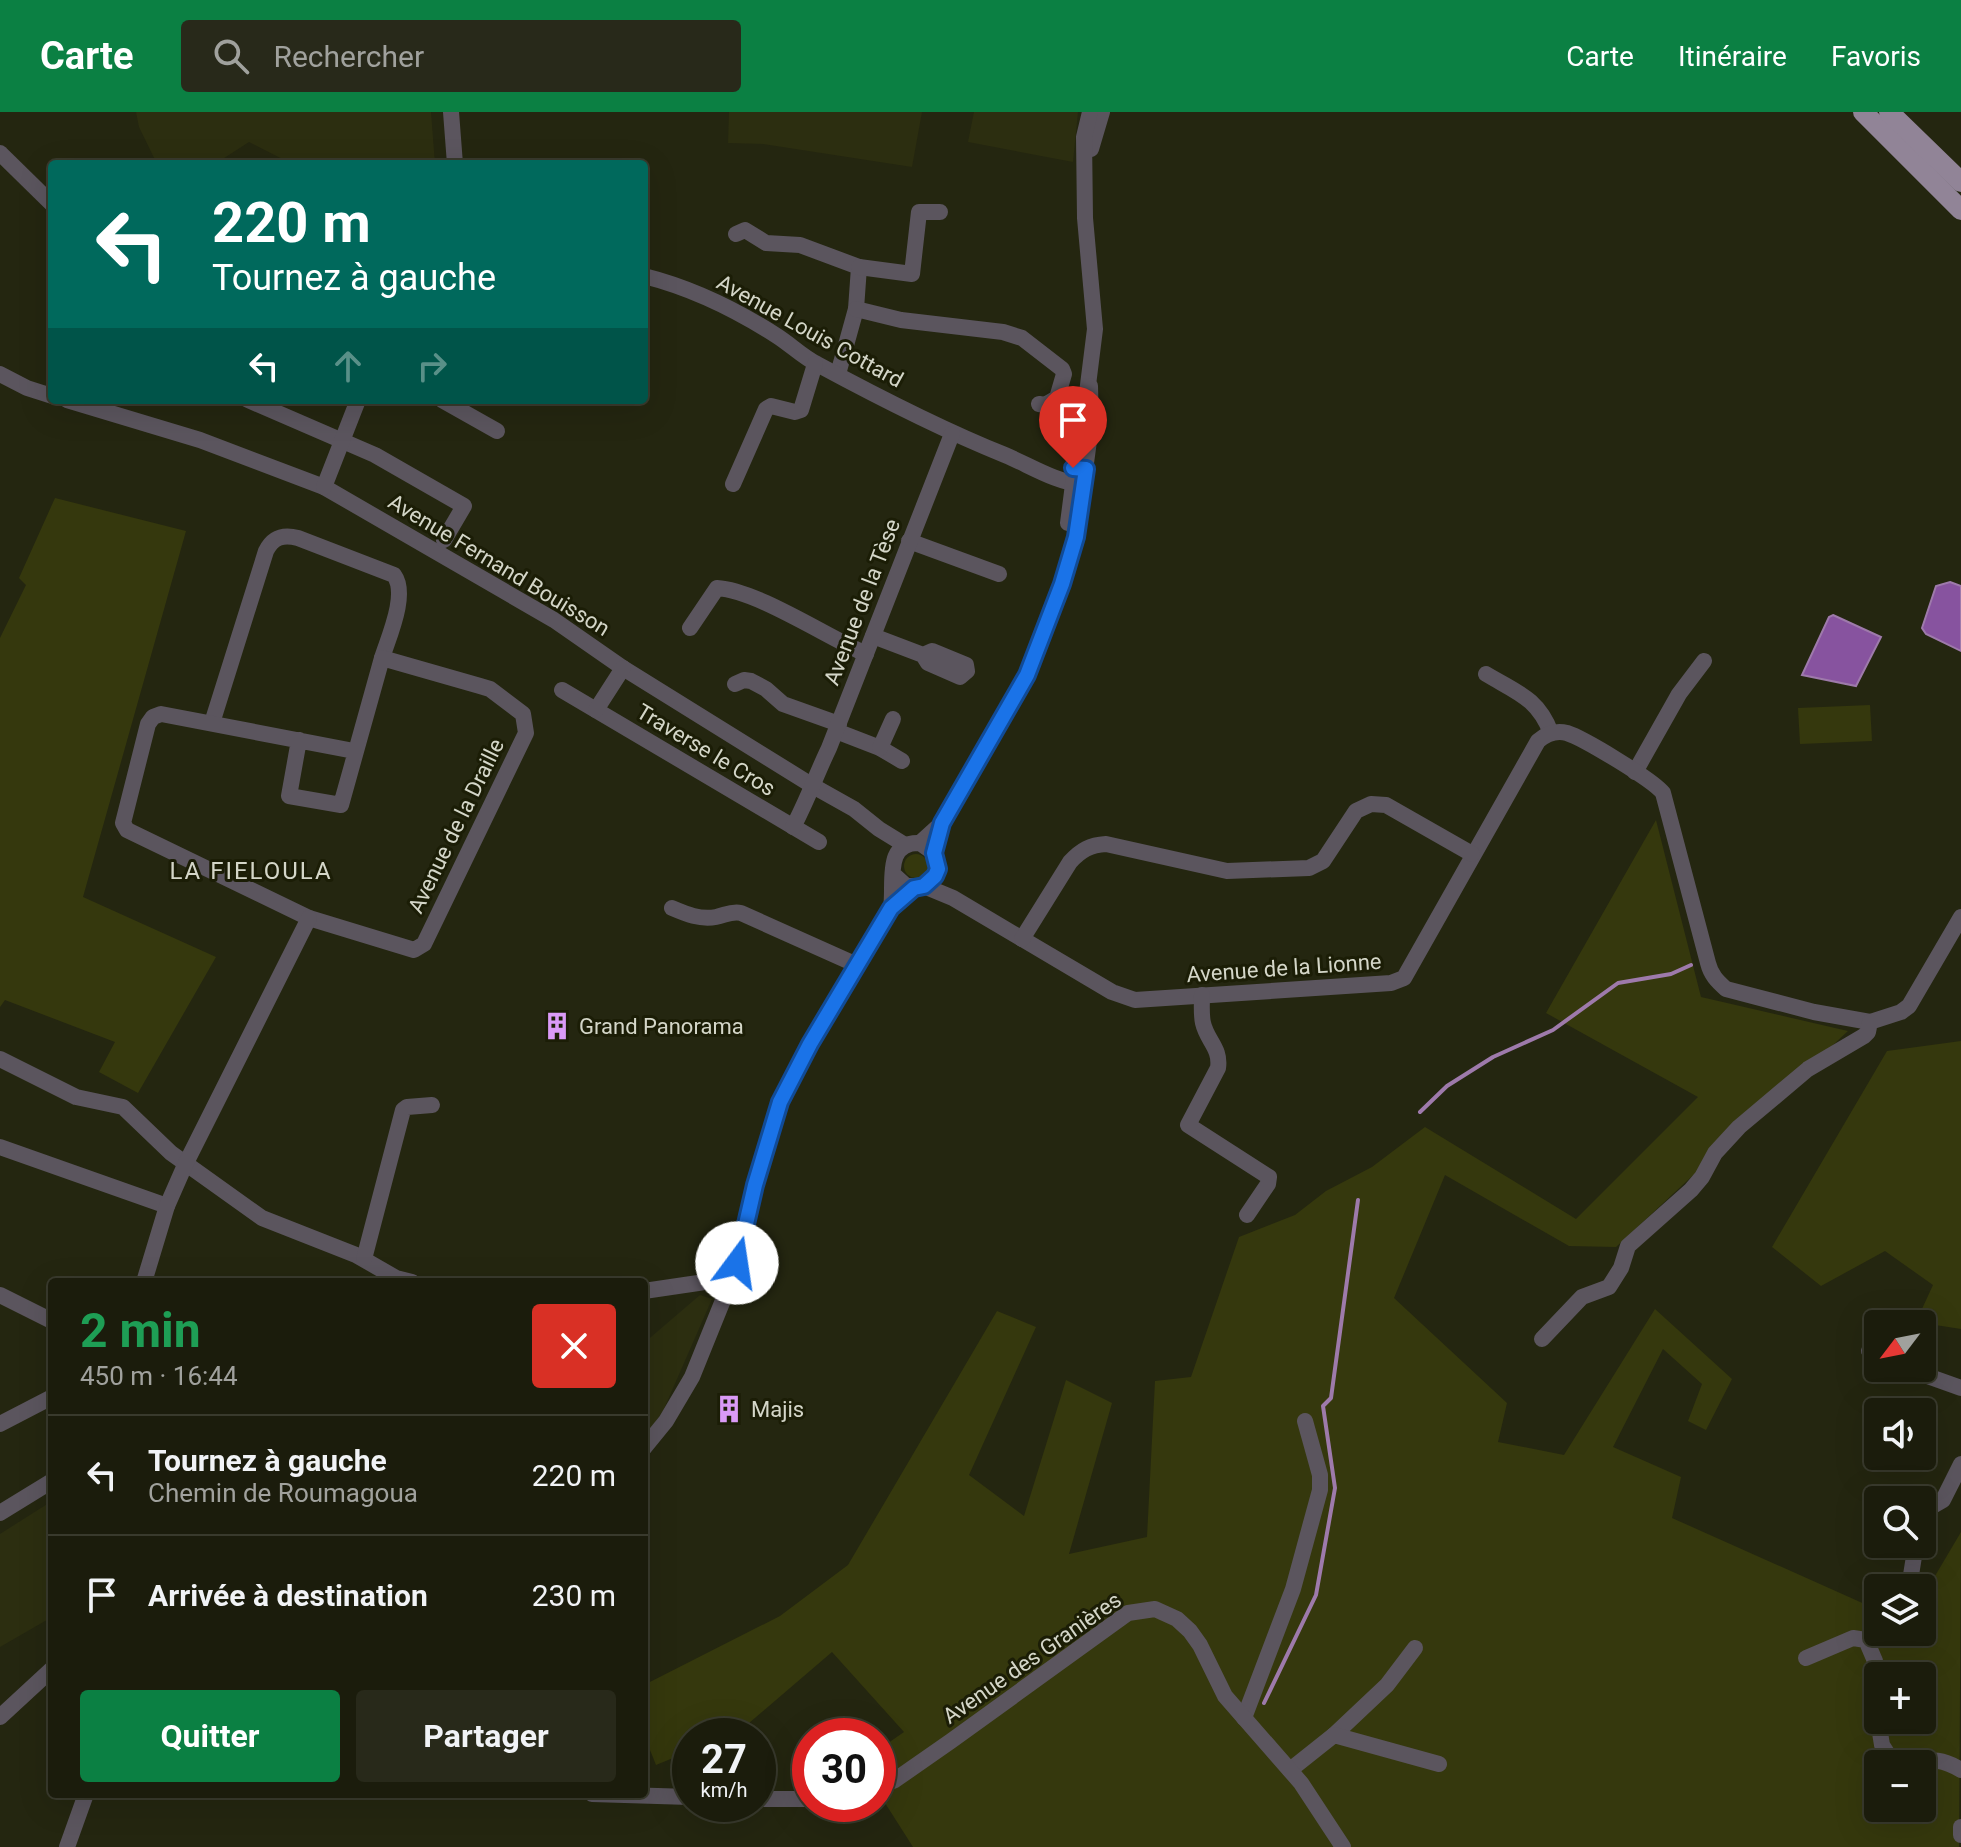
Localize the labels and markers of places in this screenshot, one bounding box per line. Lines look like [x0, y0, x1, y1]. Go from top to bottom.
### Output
pin [1039, 386, 1107, 468]
building icon: Grand Panorama [542, 1011, 572, 1041]
place label: Grand Panorama [579, 1014, 744, 1039]
building icon: Majis [714, 1394, 744, 1424]
place label: Majis [751, 1397, 804, 1422]

